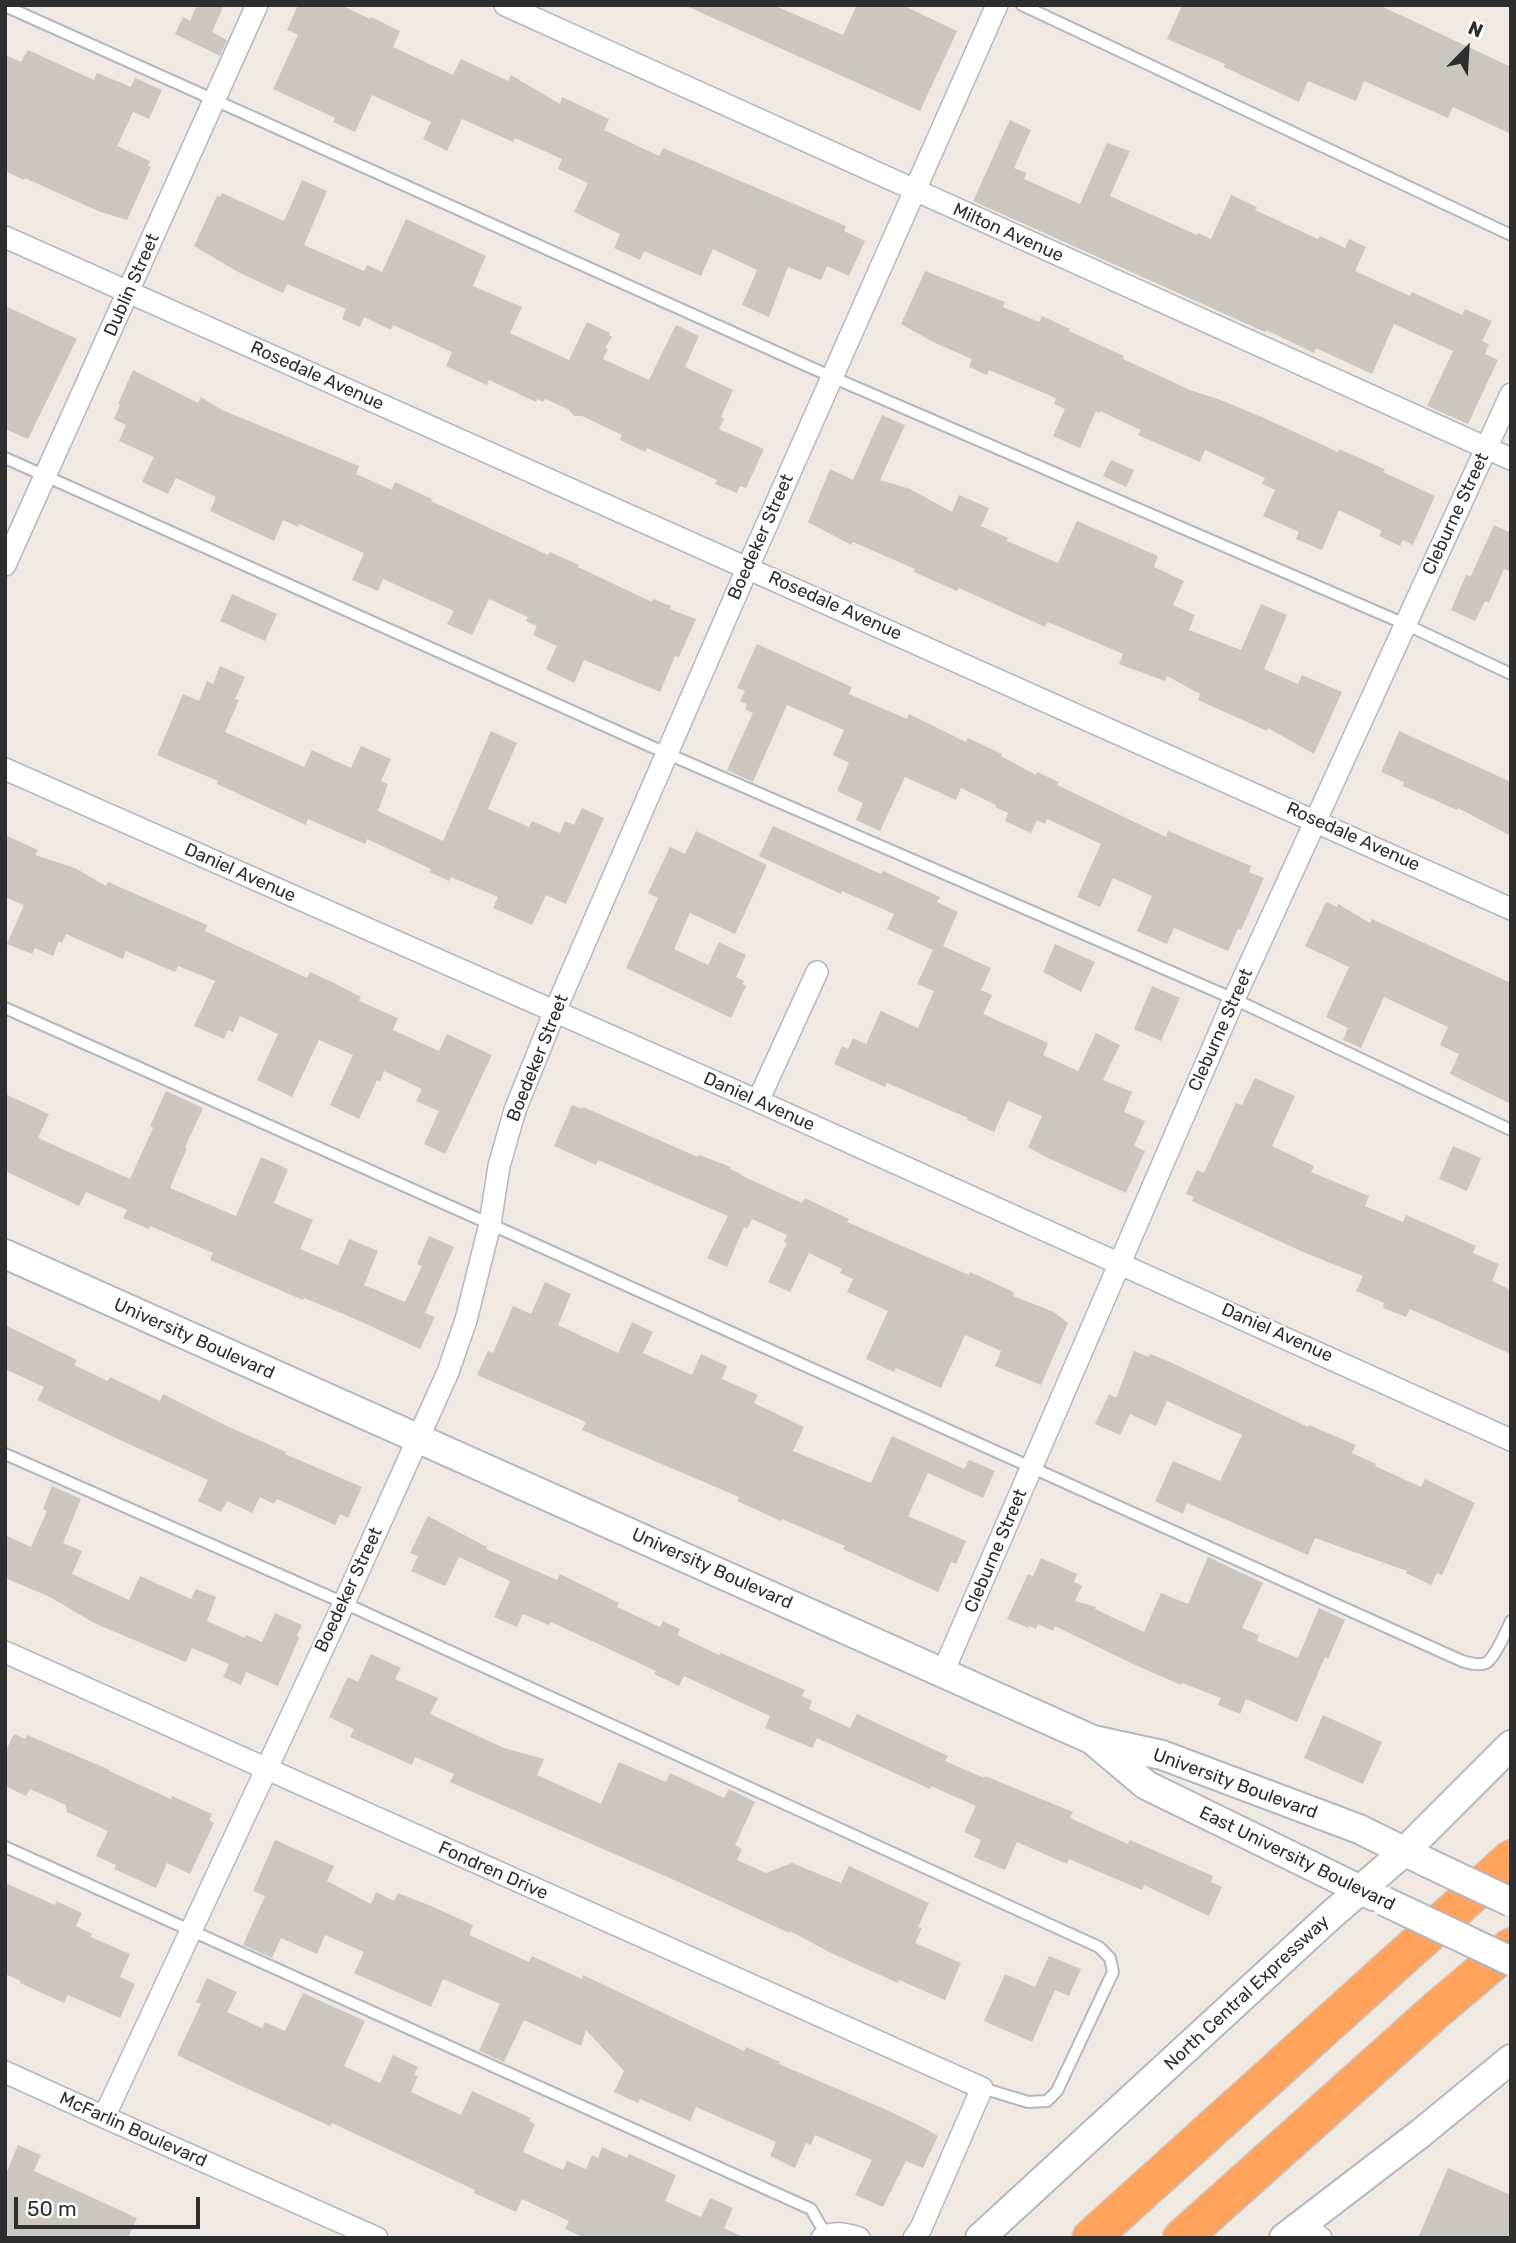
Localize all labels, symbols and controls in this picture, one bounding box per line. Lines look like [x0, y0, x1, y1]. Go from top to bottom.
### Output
north arrow [1432, 14, 1502, 84]
text: N [1465, 16, 1487, 43]
street label: Milton Avenue [949, 199, 1067, 267]
street label: Dublin Street [100, 230, 164, 340]
street label: Rosedale Avenue [247, 337, 387, 415]
street label: Cleburne Street [1418, 449, 1494, 579]
street label: Boedeker Street [724, 471, 798, 603]
street label: Rosedale Avenue [765, 567, 905, 645]
street label: Rosedale Avenue [1283, 798, 1423, 876]
street label: Daniel Avenue [181, 839, 299, 907]
street label: Cleburne Street [1184, 965, 1258, 1095]
street label: Boedeker Street [503, 991, 573, 1125]
street label: Daniel Avenue [700, 1068, 818, 1136]
street label: University Boulevard [110, 1294, 278, 1384]
street label: Daniel Avenue [1218, 1299, 1336, 1367]
street label: Cleburne Street [960, 1486, 1032, 1616]
street label: Boedeker Street [311, 1524, 387, 1656]
street label: University Boulevard [628, 1524, 796, 1614]
street label: University Boulevard [1150, 1744, 1320, 1824]
street label: East University Boulevard [1196, 1802, 1398, 1916]
street label: Fondren Drive [435, 1837, 551, 1905]
street label: North Central Expressway [1160, 1911, 1334, 2075]
street label: McFarlin Boulevard [56, 2088, 210, 2172]
scale bar [18, 2184, 203, 2228]
text: 50 m [27, 2196, 77, 2221]

